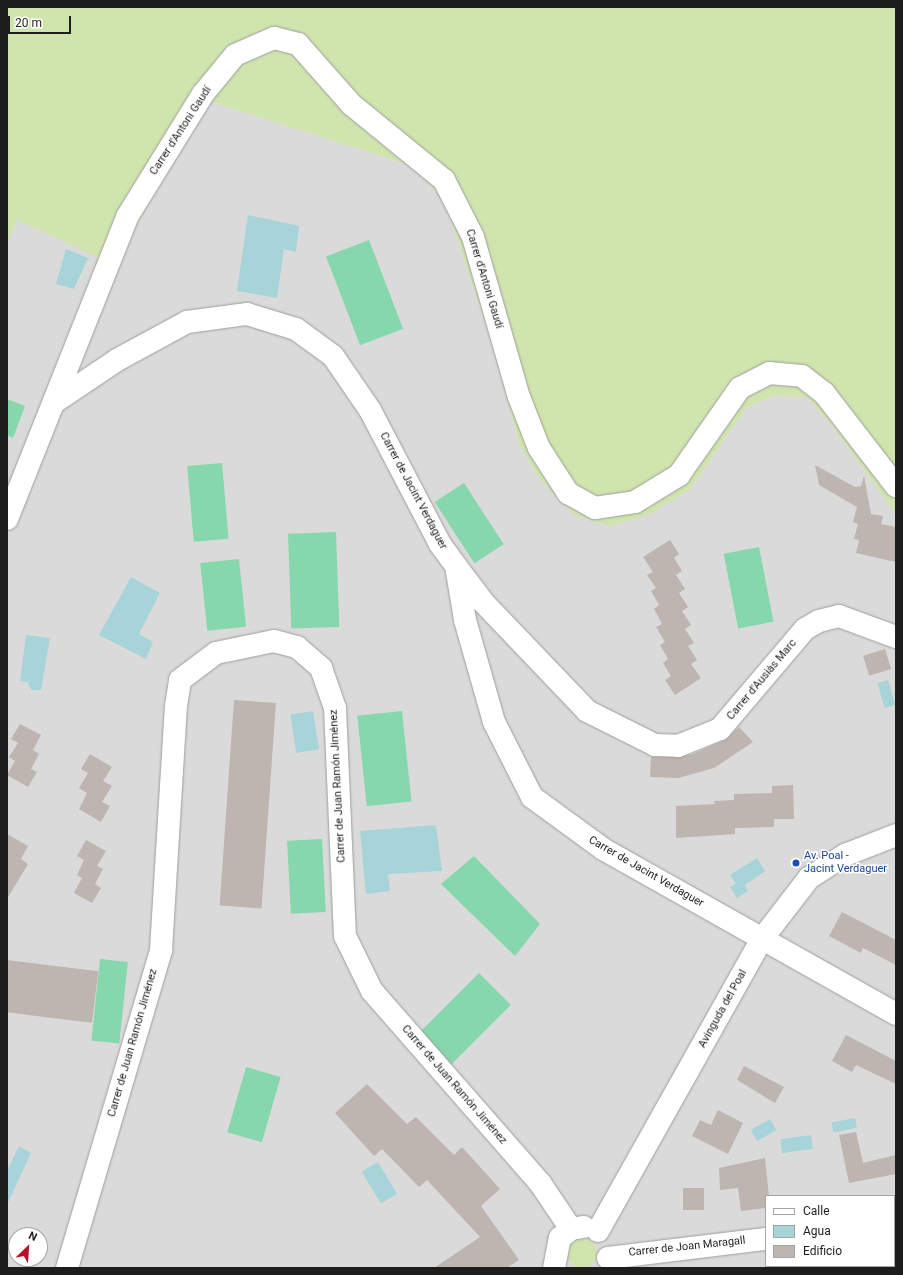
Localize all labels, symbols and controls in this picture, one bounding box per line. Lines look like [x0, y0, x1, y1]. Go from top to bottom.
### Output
scale bar [10, 8, 73, 34]
text: 20 m [15, 16, 42, 30]
street label: Carrer d'Antoni Gaudí [147, 84, 215, 178]
street label: Carrer d'Antoni Gaudí [463, 228, 505, 330]
street label: Carrer de Jacint Verdaguer [377, 430, 449, 552]
street label: Carrer d'Ausiàs Marc [724, 637, 800, 723]
street label: Carrer de Juan Ramón Jiménez [327, 709, 349, 863]
street label: Carrer de Jacint Verdaguer [586, 834, 706, 910]
place label: Av. Poal - Jacint Verdaguer [804, 850, 887, 876]
marker: Av. Poal - Jacint Verdaguer [791, 858, 801, 868]
street label: Carrer de Juan Ramón Jiménez [105, 967, 161, 1119]
street label: Avinguda del Poal [696, 968, 750, 1050]
street label: Carrer de Juan Ramón Jiménez [399, 1023, 509, 1147]
legend [765, 1195, 895, 1267]
text: Calle [803, 1204, 830, 1218]
text: Agua [803, 1224, 831, 1238]
north arrow [8, 1227, 48, 1267]
text: N [27, 1229, 39, 1244]
street label: Carrer de Joan Maragall [628, 1234, 746, 1260]
text: Edificio [803, 1244, 842, 1258]

